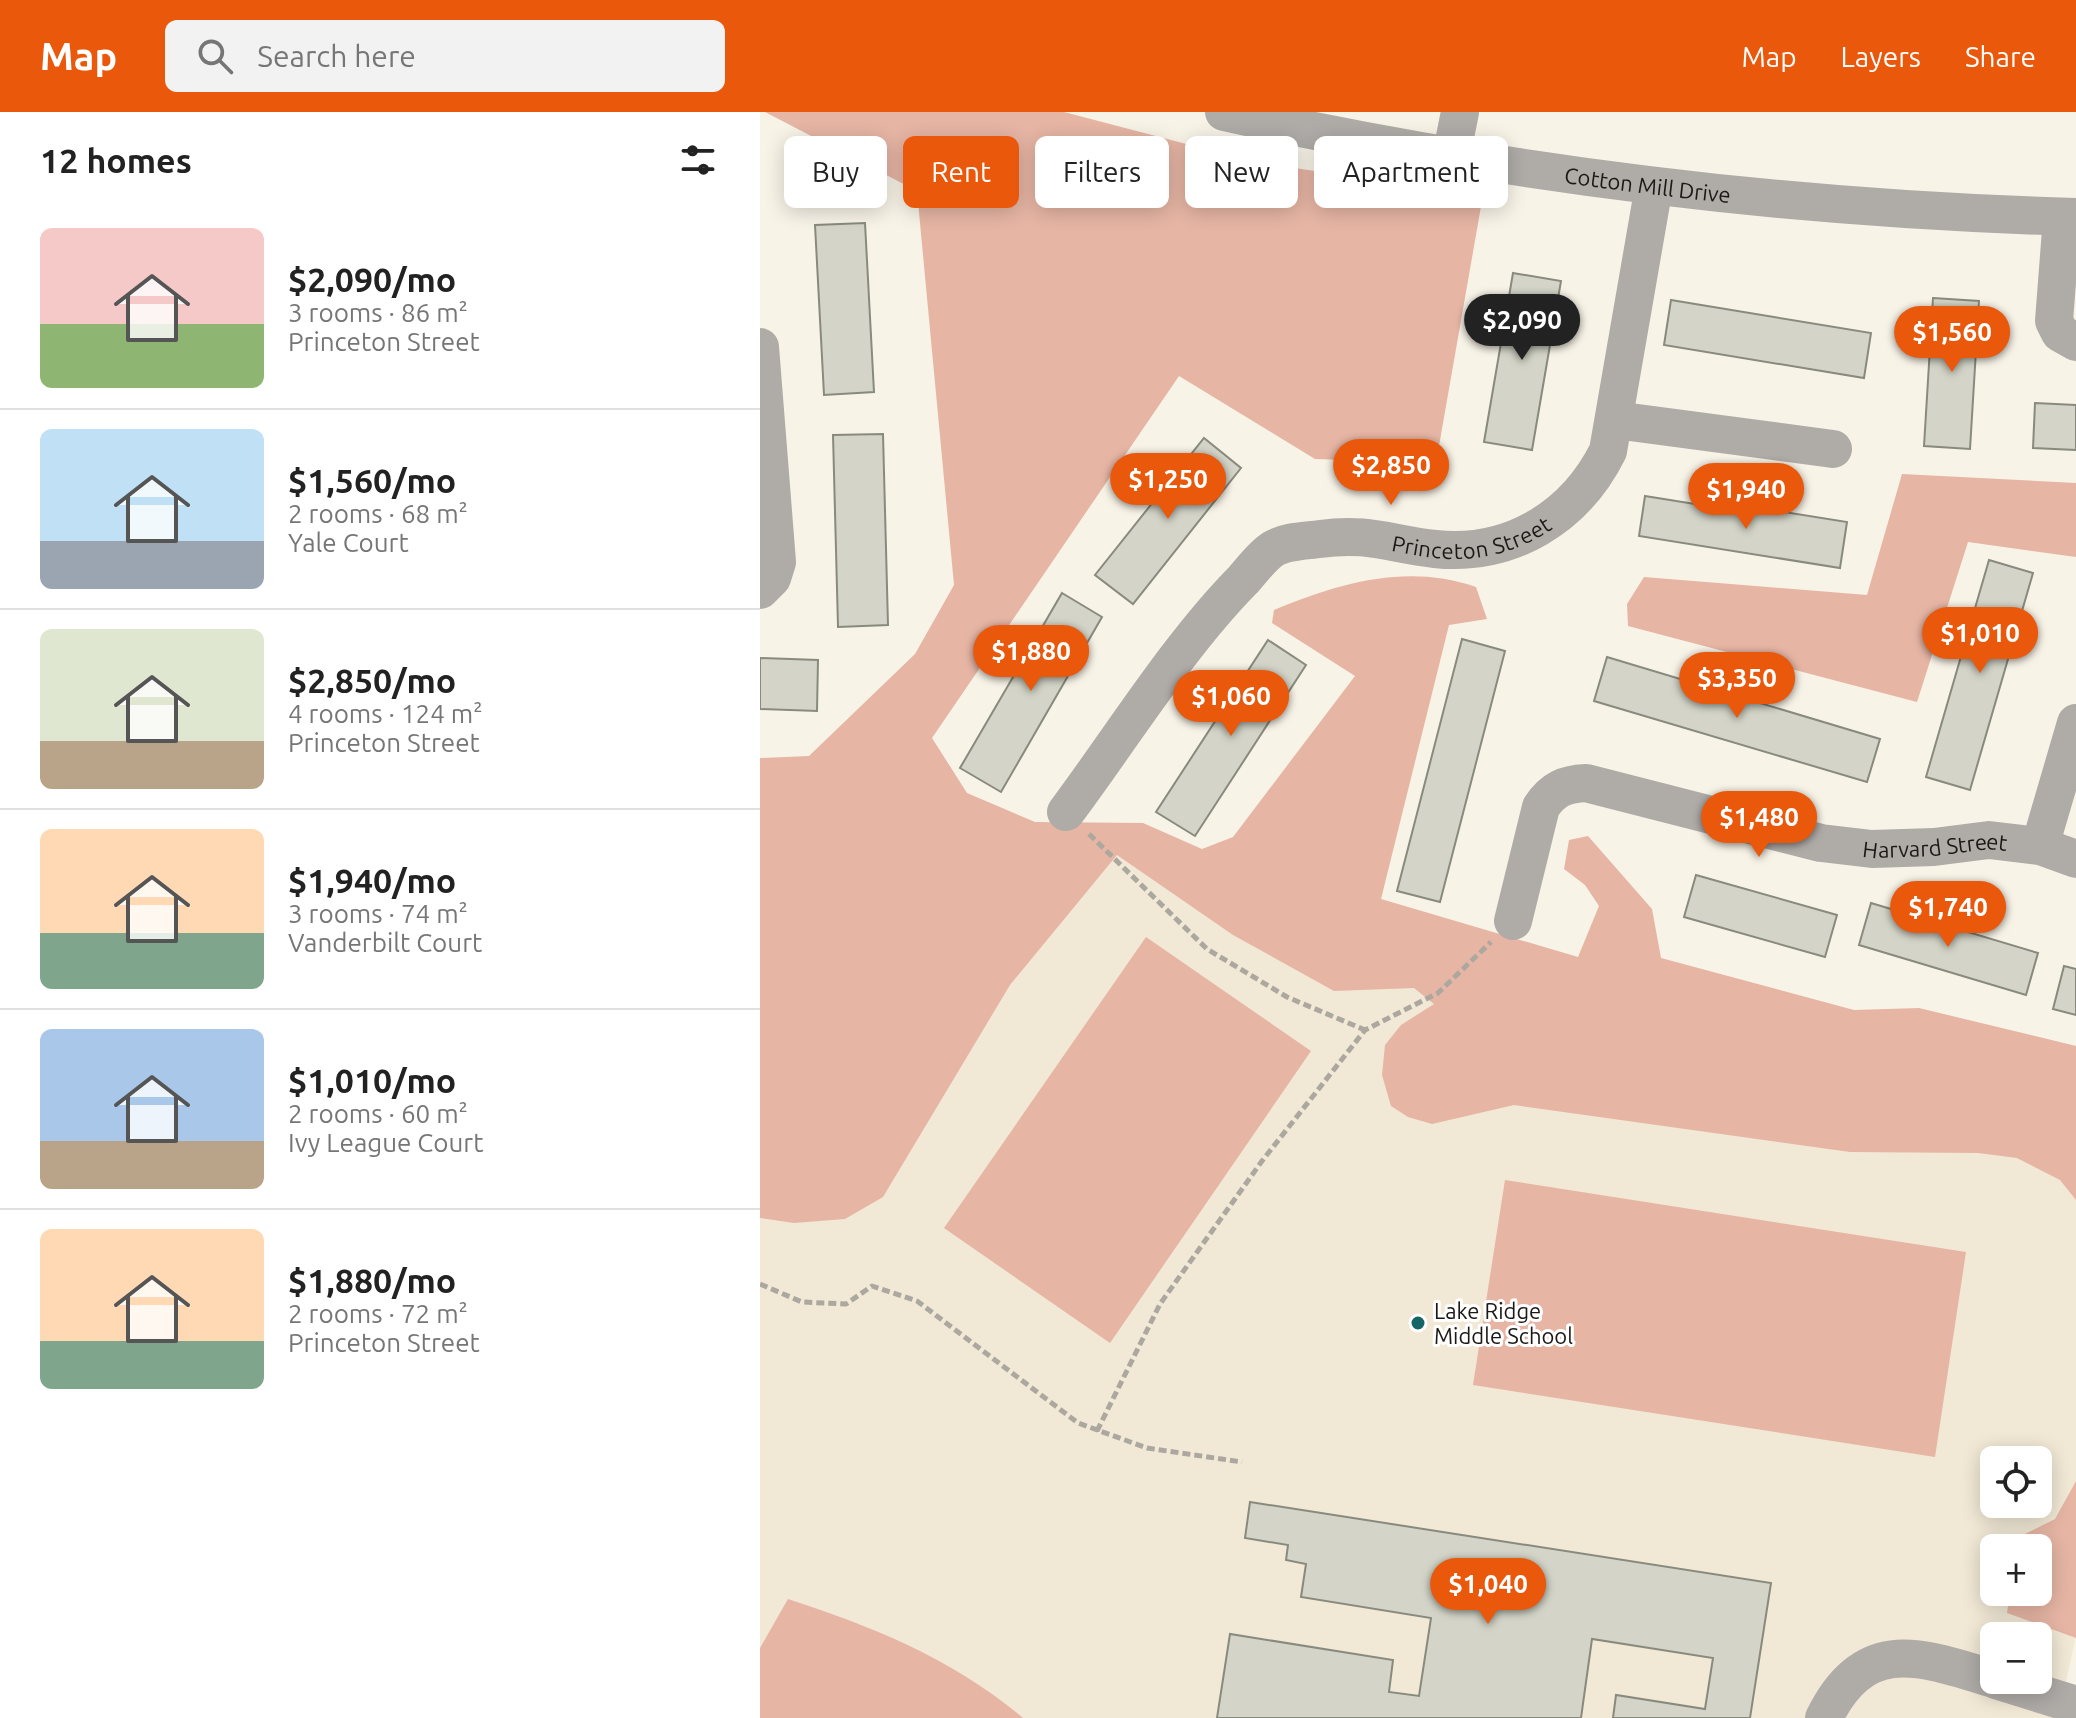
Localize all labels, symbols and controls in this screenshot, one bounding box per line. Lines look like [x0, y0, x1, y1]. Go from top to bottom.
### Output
search box [165, 20, 725, 92]
icon: search [193, 34, 237, 78]
text: Map [40, 35, 117, 77]
text: Search here [257, 39, 416, 73]
text: Map [1741, 41, 1797, 72]
text: Layers [1841, 41, 1921, 72]
text: Share [1965, 41, 2036, 72]
chip: Buy [784, 136, 887, 208]
chip: Rent [903, 136, 1019, 208]
chip: Filters [1035, 136, 1169, 208]
chip: New [1185, 136, 1298, 208]
chip: Apartment [1314, 136, 1508, 208]
icon: filters [676, 138, 720, 182]
text: 12 homes [40, 141, 192, 179]
street label: Cotton Mill Drive [1563, 161, 1732, 207]
icon: home [104, 260, 200, 356]
text: $2,090/mo [288, 260, 456, 298]
pin: $2,090 [1457, 294, 1587, 362]
text: 3 rooms · 86 m² [288, 298, 468, 327]
text: $2,090 [1482, 305, 1562, 334]
pin: $1,560 [1887, 306, 2017, 374]
text: $1,560 [1912, 317, 1992, 346]
text: Princeton Street [288, 327, 480, 356]
pin: $2,850 [1326, 439, 1456, 507]
text: $2,850 [1351, 450, 1431, 479]
pin: $1,250 [1103, 453, 1233, 521]
icon: home [104, 461, 200, 557]
text: $1,560/mo [288, 461, 456, 499]
pin: $1,940 [1681, 463, 1811, 531]
text: $1,250 [1128, 464, 1208, 493]
text: $1,940 [1706, 474, 1786, 503]
text: 2 rooms · 68 m² [288, 499, 468, 528]
street label: Princeton Street [1390, 510, 1556, 563]
text: Yale Court [288, 528, 409, 557]
pin: $1,010 [1915, 607, 2045, 675]
text: $1,010 [1940, 618, 2020, 647]
pin: $1,880 [966, 625, 1096, 693]
text: $1,880 [991, 636, 1071, 665]
pin: $3,350 [1672, 652, 1802, 720]
icon: home [104, 661, 200, 757]
text: $2,850/mo [288, 661, 456, 699]
text: $3,350 [1697, 663, 1777, 692]
pin: $1,060 [1166, 670, 1296, 738]
text: $1,060 [1191, 681, 1271, 710]
text: 4 rooms · 124 m² [288, 699, 483, 728]
text: Princeton Street [288, 728, 480, 757]
pin: $1,480 [1694, 791, 1824, 859]
text: $1,480 [1719, 802, 1799, 831]
street label: Harvard Street [1861, 827, 2009, 862]
icon: home [104, 861, 200, 957]
text: $1,940/mo [288, 861, 456, 899]
pin: $1,740 [1883, 881, 2013, 949]
text: $1,740 [1908, 892, 1988, 921]
text: 3 rooms · 74 m² [288, 899, 468, 928]
text: Vanderbilt Court [288, 928, 482, 957]
icon: home [104, 1061, 200, 1157]
text: $1,010/mo [288, 1061, 456, 1099]
text: 2 rooms · 60 m² [288, 1099, 468, 1128]
text: Ivy League Court [288, 1128, 483, 1157]
icon: home [104, 1261, 200, 1357]
text: $1,880/mo [288, 1261, 456, 1299]
place label: Lake Ridge Middle School [1434, 1298, 1573, 1348]
text: 2 rooms · 72 m² [288, 1299, 468, 1328]
marker: Lake Ridge Middle School [1409, 1314, 1427, 1332]
text: Princeton Street [288, 1328, 480, 1357]
map controls [1980, 1446, 2052, 1694]
button: locate [1980, 1446, 2052, 1518]
button: + [1980, 1534, 2052, 1606]
pin: $1,040 [1423, 1558, 1553, 1626]
text: $1,040 [1448, 1569, 1528, 1598]
button: − [1980, 1622, 2052, 1694]

